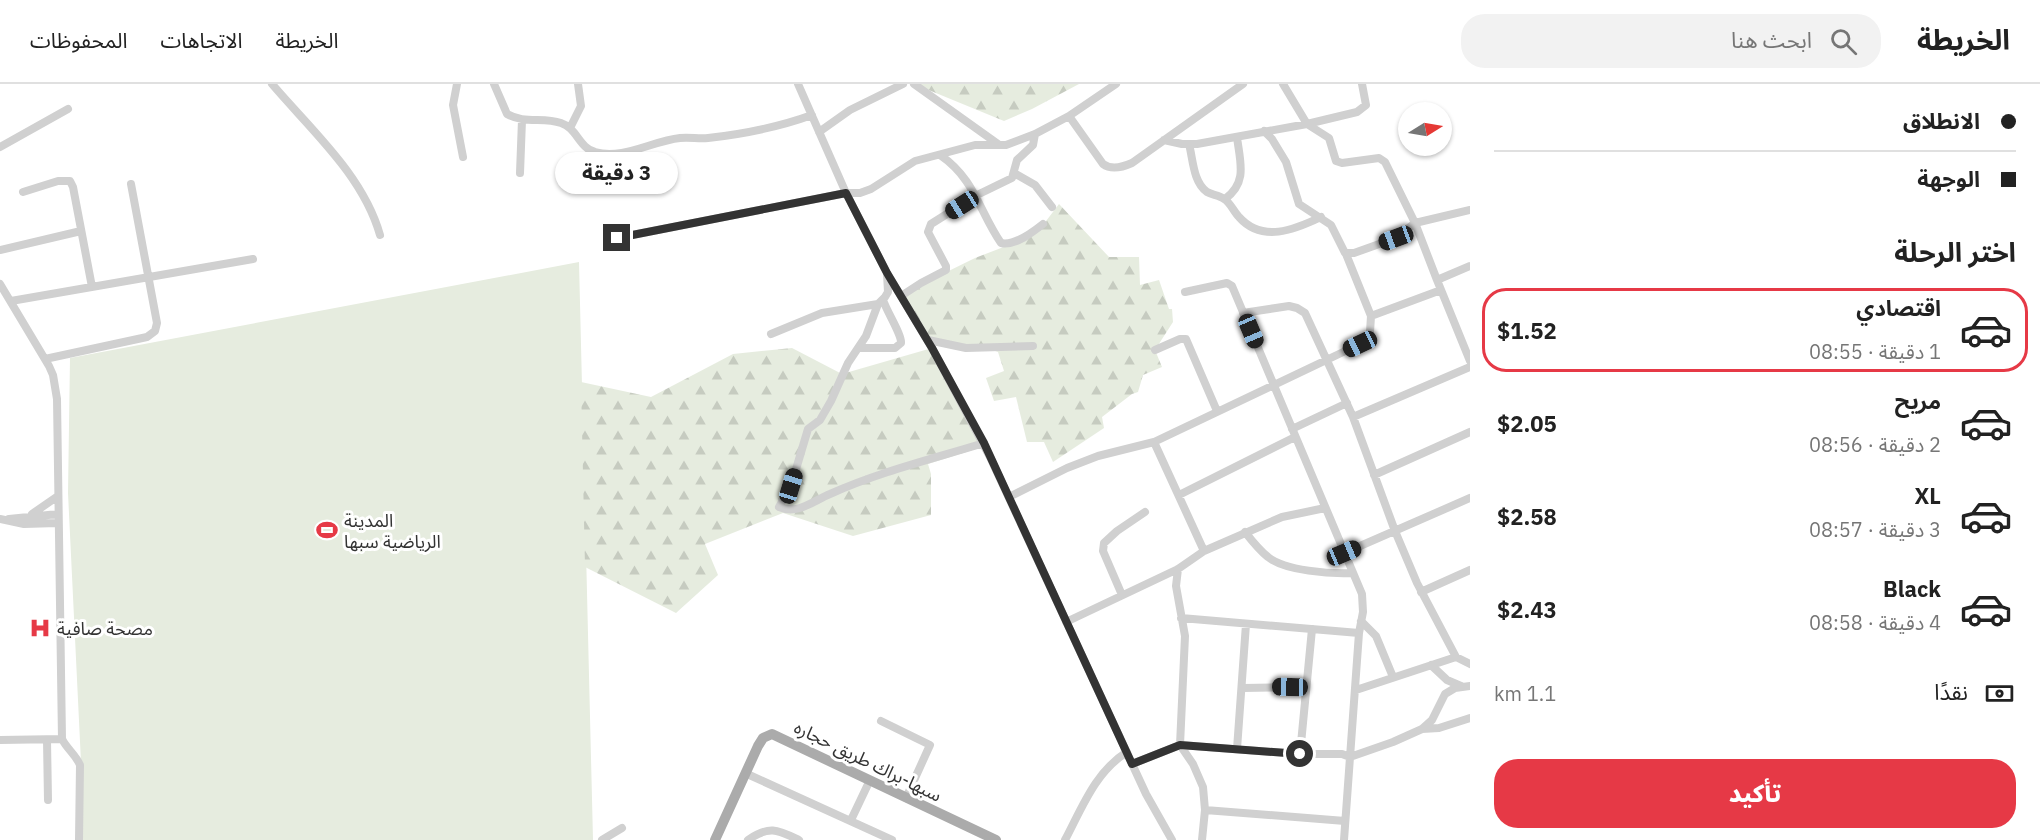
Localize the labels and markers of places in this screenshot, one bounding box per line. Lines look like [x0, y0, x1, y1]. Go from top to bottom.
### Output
place label: المدينة الرياضية سبها [344, 509, 441, 553]
sports icon: المدينة الرياضية سبها [315, 518, 339, 542]
hospital icon: مصحة صافية [28, 616, 52, 640]
place label: مصحة صافية [57, 617, 153, 640]

